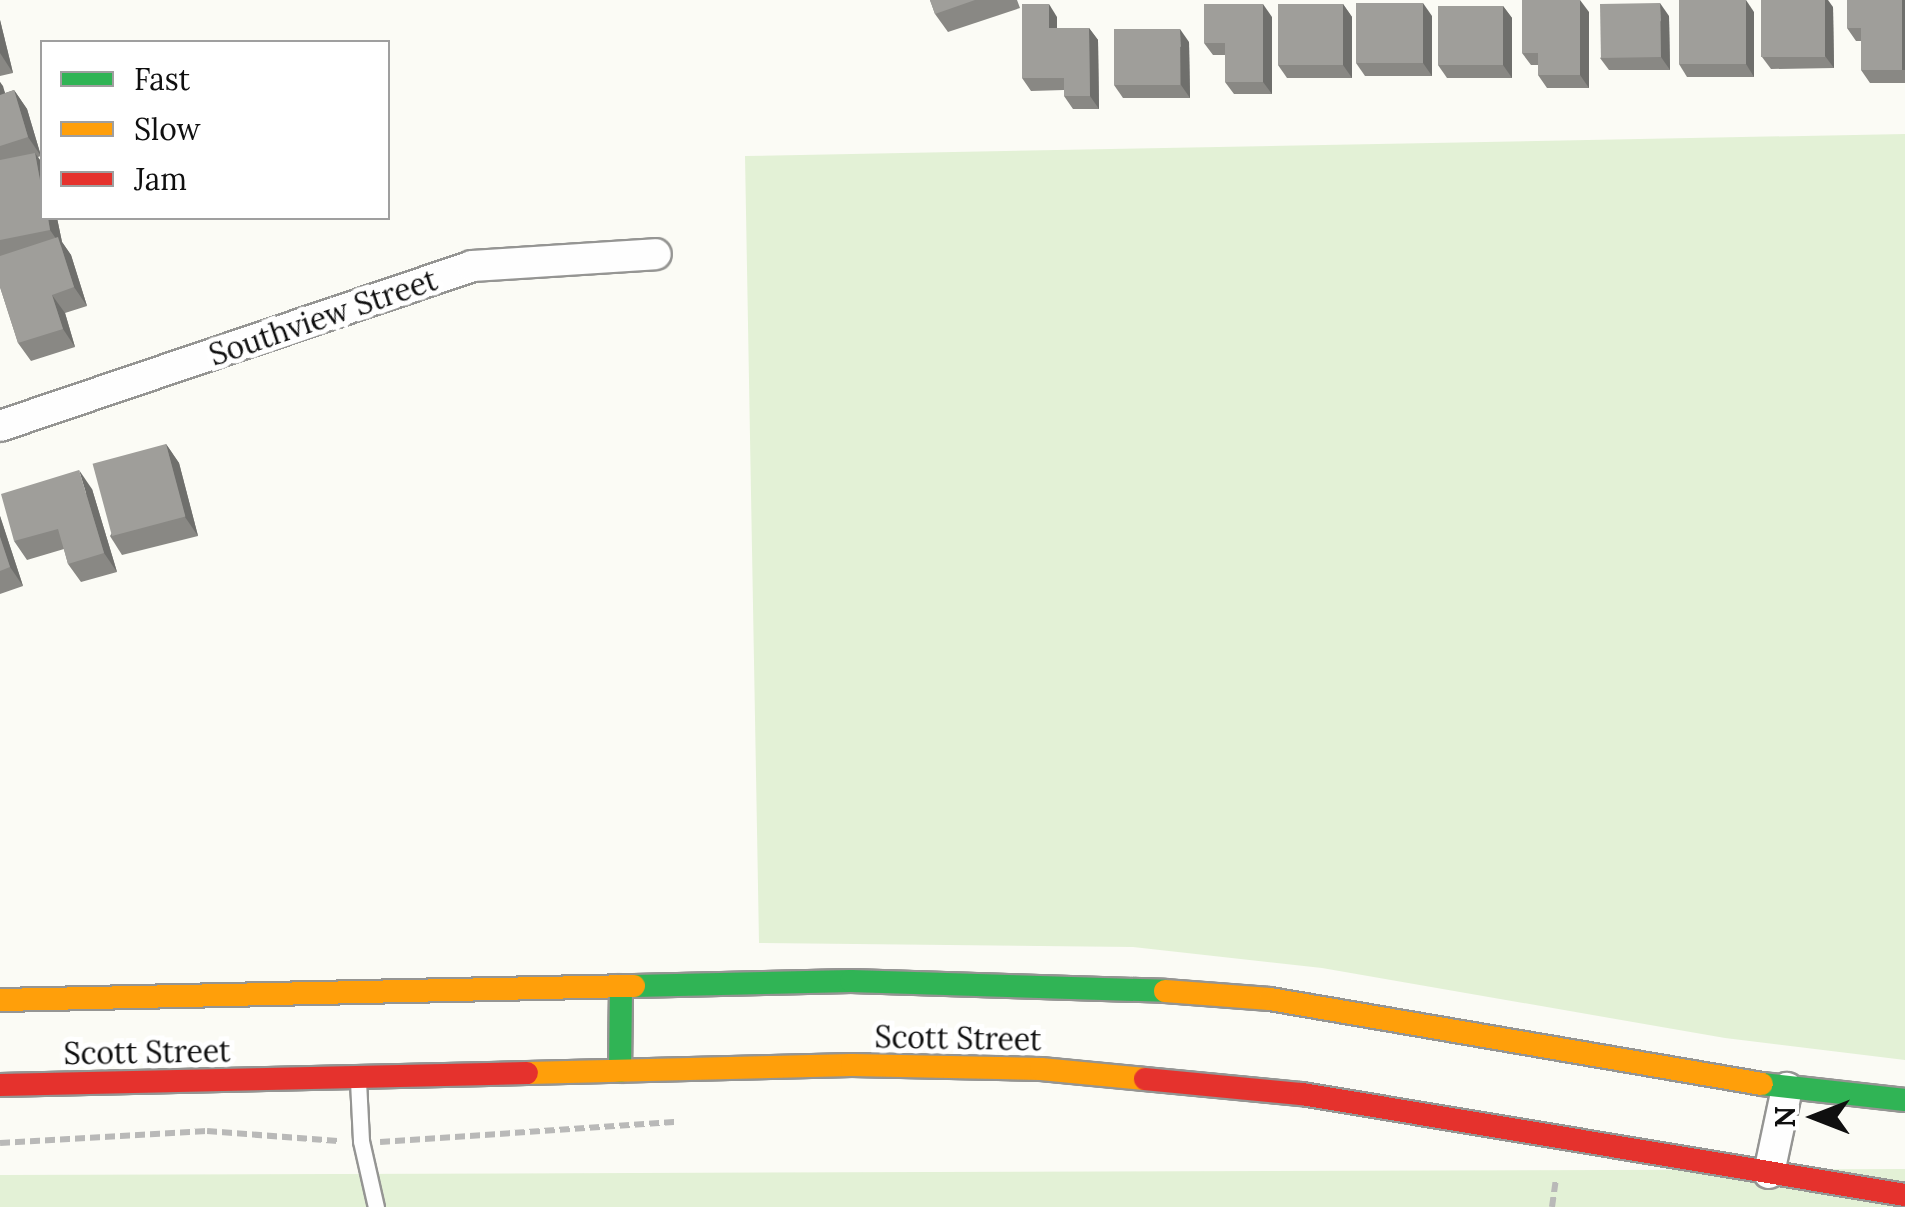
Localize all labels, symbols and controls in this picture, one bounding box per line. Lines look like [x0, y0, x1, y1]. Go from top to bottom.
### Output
legend [40, 40, 390, 220]
text: Fast [134, 60, 190, 98]
text: Slow [134, 110, 200, 148]
text: Jam [134, 160, 187, 198]
street label: Southview Street [204, 261, 442, 373]
street label: Scott Street [874, 1019, 1042, 1057]
street label: Scott Street [63, 1033, 231, 1071]
north arrow [1765, 1067, 1865, 1167]
text: N [1767, 1106, 1803, 1128]

